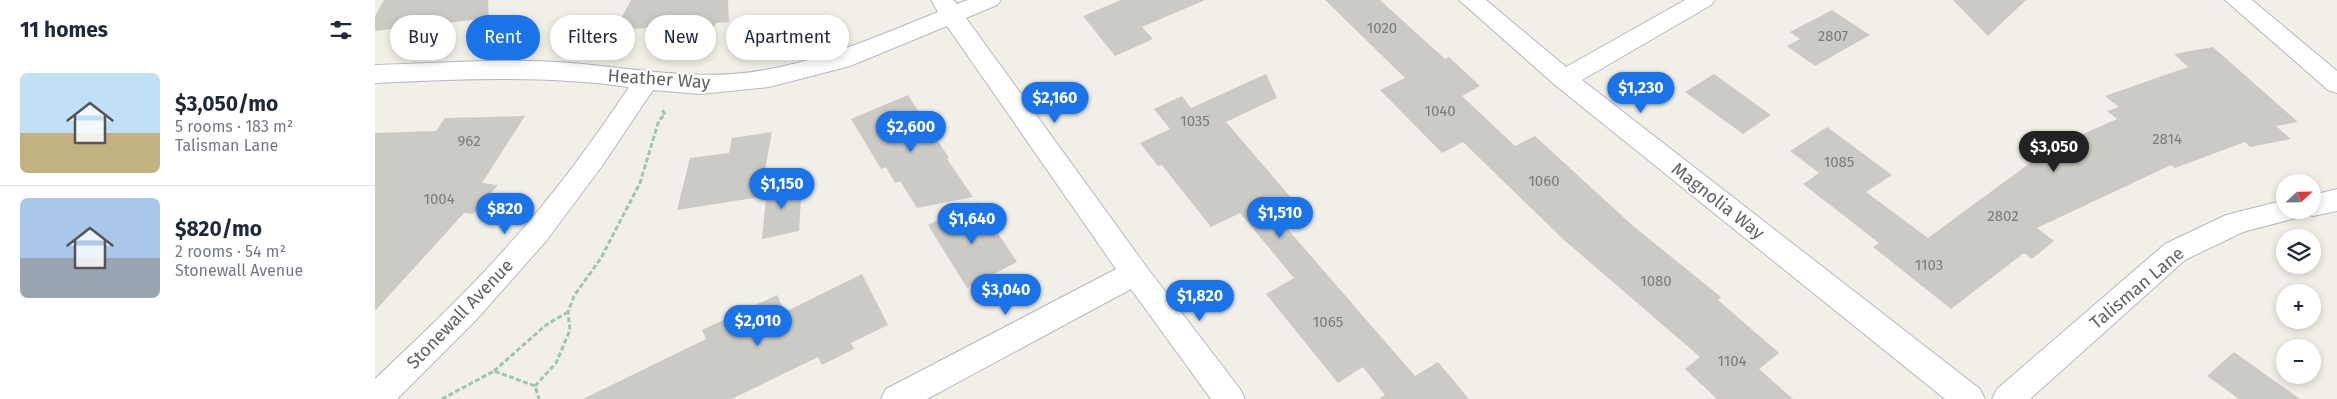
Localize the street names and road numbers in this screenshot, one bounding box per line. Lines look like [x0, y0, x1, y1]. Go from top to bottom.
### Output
street label: Heather Way [607, 64, 711, 94]
street label: Magnolia Way [1667, 158, 1769, 244]
street label: Talisman Lane [2085, 242, 2189, 334]
street label: Stonewall Avenue [402, 254, 518, 374]

